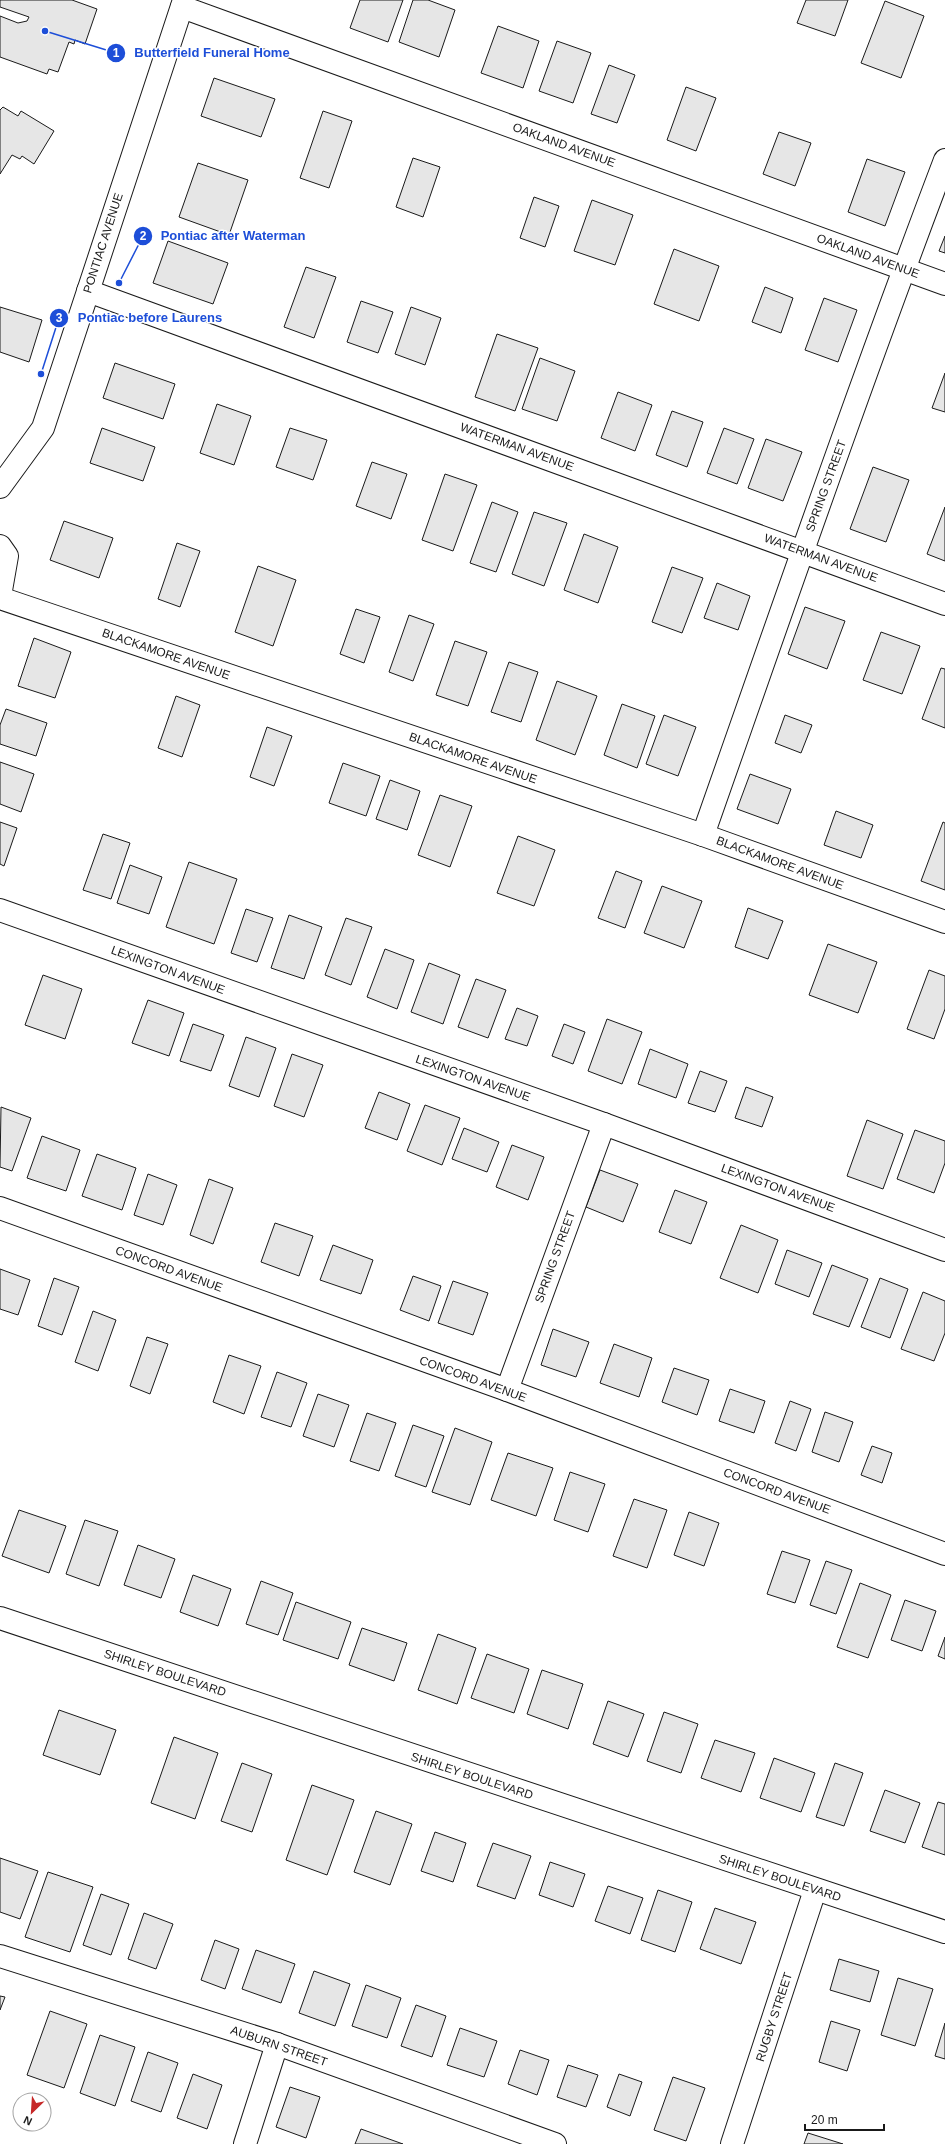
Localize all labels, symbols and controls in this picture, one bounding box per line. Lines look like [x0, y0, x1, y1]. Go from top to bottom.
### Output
callout: Butterfield Funeral Home [106, 40, 297, 65]
text: Butterfield Funeral Home [134, 45, 290, 60]
text: 1 [113, 46, 120, 60]
street label: OAKLAND AVENUE [511, 120, 617, 170]
street label: PONTIAC AVENUE [80, 191, 126, 295]
callout: Pontiac after Waterman [133, 223, 313, 248]
text: Pontiac after Waterman [161, 228, 305, 243]
text: 2 [140, 229, 147, 243]
street label: OAKLAND AVENUE [815, 231, 921, 281]
callout: Pontiac before Laurens [49, 305, 230, 330]
text: Pontiac before Laurens [78, 310, 222, 325]
text: 3 [56, 311, 63, 325]
street label: WATERMAN AVENUE [458, 420, 576, 474]
street label: SPRING STREET [803, 438, 849, 534]
street label: WATERMAN AVENUE [762, 531, 880, 585]
street label: BLACKAMORE AVENUE [100, 625, 232, 683]
street label: BLACKAMORE AVENUE [407, 729, 539, 787]
street label: BLACKAMORE AVENUE [714, 833, 846, 893]
street label: LEXINGTON AVENUE [109, 943, 227, 997]
street label: LEXINGTON AVENUE [414, 1052, 532, 1104]
street label: LEXINGTON AVENUE [719, 1161, 837, 1215]
street label: SPRING STREET [532, 1209, 578, 1305]
street label: CONCORD AVENUE [113, 1243, 225, 1295]
street label: CONCORD AVENUE [417, 1353, 529, 1405]
street label: CONCORD AVENUE [721, 1465, 833, 1517]
street label: SHIRLEY BOULEVARD [102, 1647, 228, 1699]
street label: SHIRLEY BOULEVARD [409, 1750, 535, 1802]
street label: SHIRLEY BOULEVARD [717, 1852, 843, 1904]
street label: RUGBY STREET [753, 1970, 795, 2063]
street label: AUBURN STREET [229, 2023, 330, 2069]
north arrow [12, 2092, 52, 2132]
scale bar [805, 2106, 884, 2132]
text: 20 m [811, 2113, 838, 2127]
text: N [22, 2114, 34, 2128]

